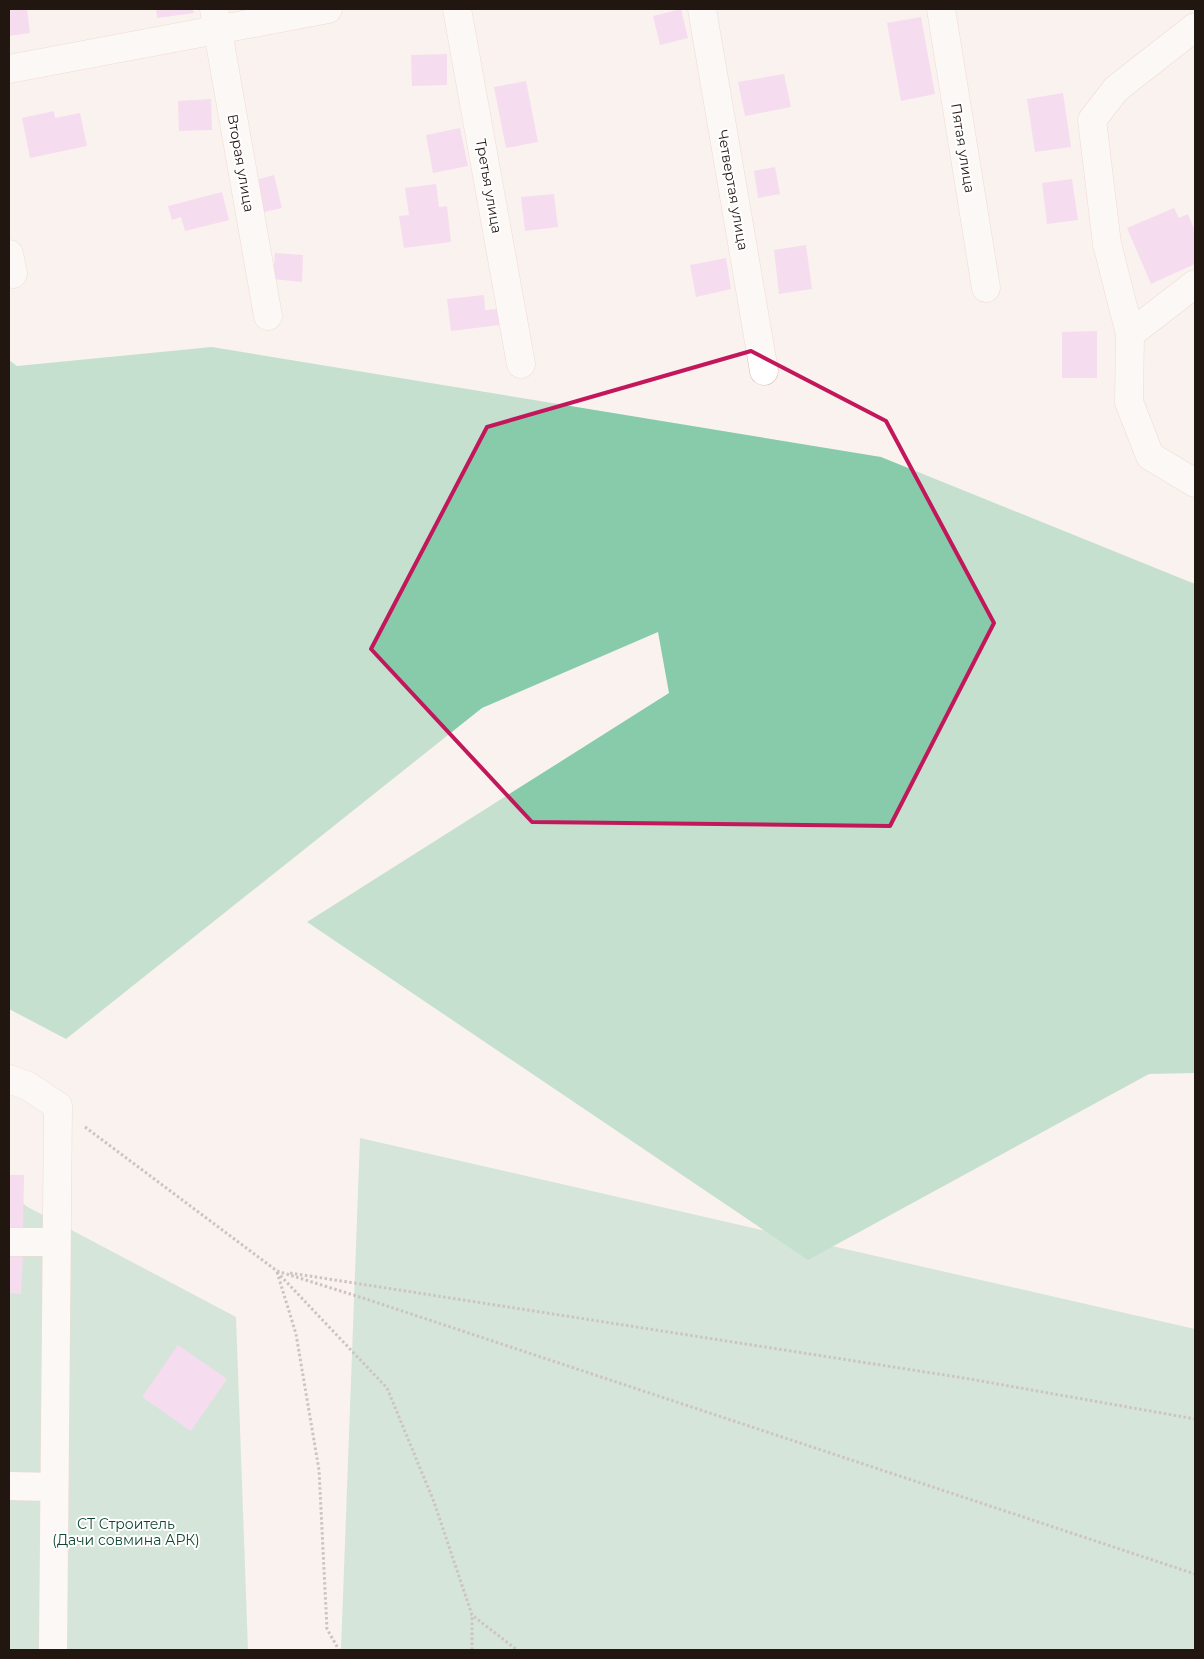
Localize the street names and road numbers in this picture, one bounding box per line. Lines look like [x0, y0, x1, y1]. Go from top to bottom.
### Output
street label: Пятая улица [947, 102, 979, 194]
street label: Вторая улица [224, 113, 258, 213]
street label: Четвертая улица [714, 128, 752, 252]
street label: Третья улица [472, 137, 506, 235]

